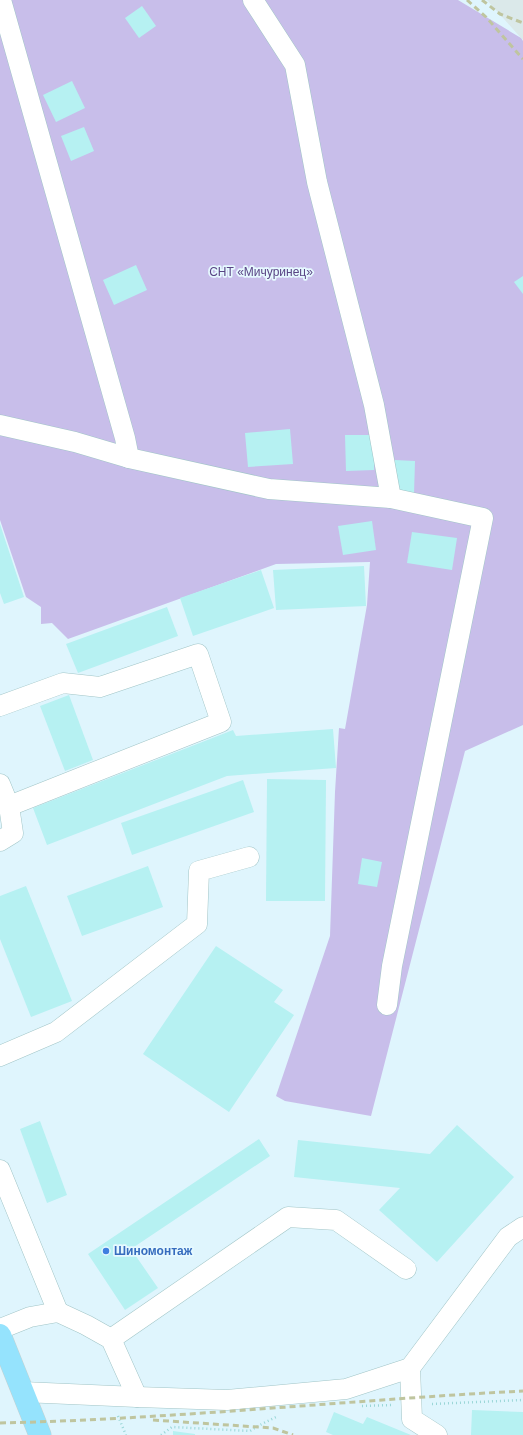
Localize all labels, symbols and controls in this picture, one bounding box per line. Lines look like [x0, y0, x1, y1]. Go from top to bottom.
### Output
park label: СНТ «Мичуринец» [209, 265, 313, 279]
place label: Шиномонтаж [114, 1244, 193, 1258]
marker: Шиномонтаж [101, 1246, 111, 1256]

